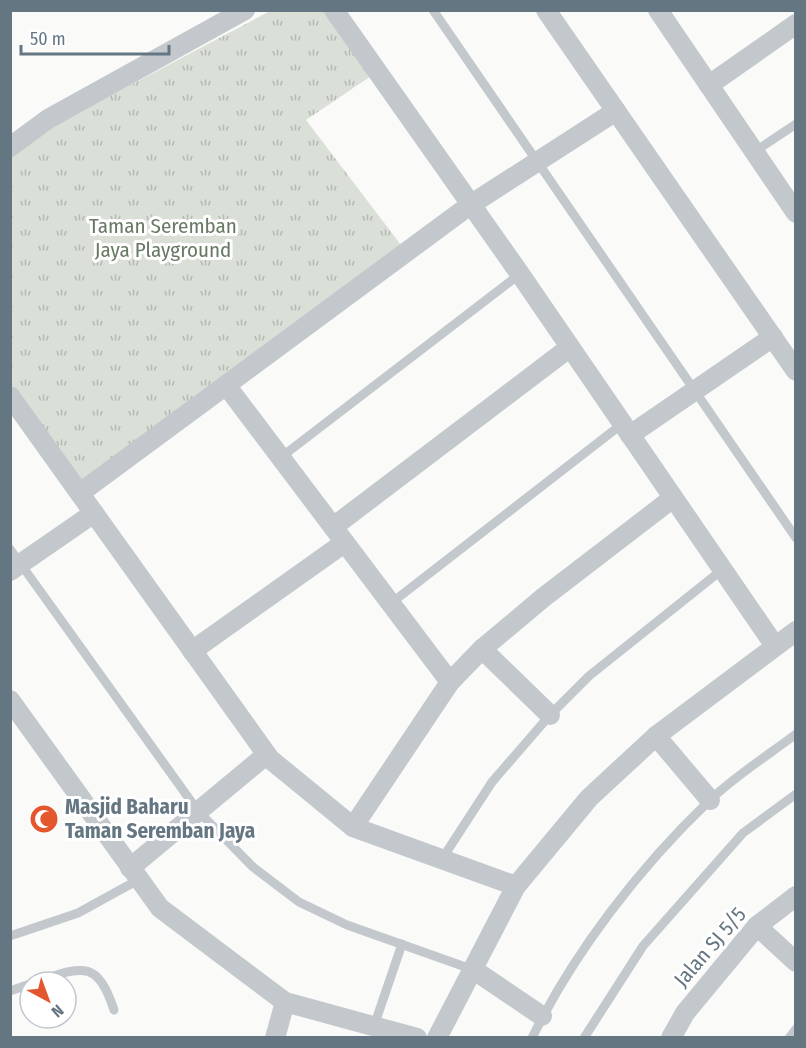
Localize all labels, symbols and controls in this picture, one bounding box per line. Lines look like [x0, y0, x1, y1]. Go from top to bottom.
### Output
scale bar [21, 18, 170, 56]
text: 50 m [30, 28, 66, 50]
park label: Taman Seremban Jaya Playground [89, 213, 237, 263]
place label: Masjid Baharu Taman Seremban Jaya [65, 794, 255, 844]
mosque icon: Masjid Baharu Taman Seremban Jaya [28, 803, 60, 835]
street label: Jalan SJ 5/5 [668, 902, 752, 992]
north arrow [18, 970, 78, 1030]
text: N [48, 1001, 67, 1021]

